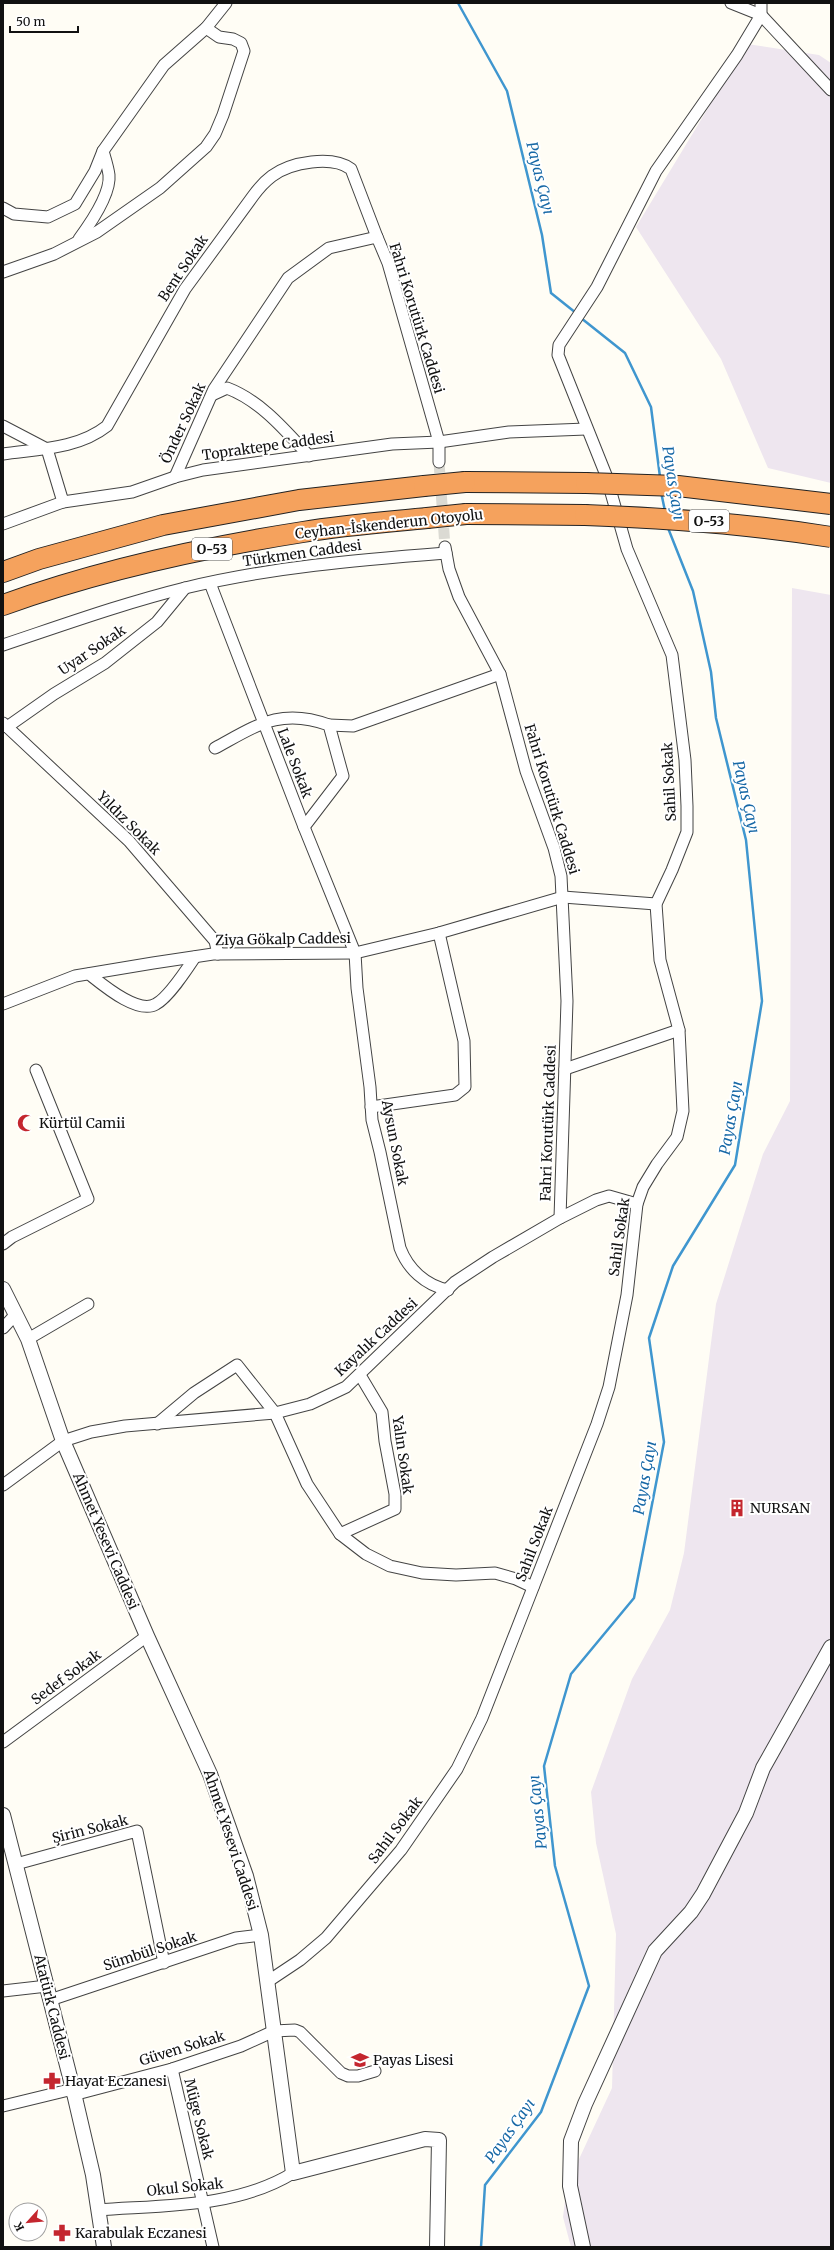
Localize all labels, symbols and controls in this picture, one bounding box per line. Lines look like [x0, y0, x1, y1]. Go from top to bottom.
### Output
scale bar [10, 8, 78, 34]
text: 50 m [16, 14, 45, 29]
water label: Payas Çayı [522, 139, 559, 216]
street label: Bent Sokak [154, 231, 212, 305]
street label: Fahri Korutürk Caddesi [386, 241, 449, 396]
street label: Önder Sokak [157, 380, 210, 466]
street label: Topraktepe Caddesi [201, 428, 336, 464]
water label: Payas Çayı [658, 445, 689, 521]
street label: Ceyhan-İskenderun Otoyolu [294, 505, 484, 543]
road number: O-53 [689, 510, 729, 532]
street label: Türkmen Caddesi [242, 536, 363, 570]
road number: O-53 [192, 538, 232, 560]
street label: Uyar Sokak [55, 621, 129, 679]
street label: Fahri Korutürk Caddesi [521, 722, 584, 877]
street label: Lale Sokak [273, 726, 317, 801]
street label: Sahil Sokak [658, 742, 680, 822]
water label: Payas Çayı [729, 759, 764, 835]
street label: Yıldız Sokak [93, 787, 165, 859]
street label: Ziya Gökalp Caddesi [215, 929, 351, 949]
street label: Fahri Korutürk Caddesi [536, 1044, 560, 1202]
water label: Payas Çayı [715, 1080, 746, 1156]
street label: Aysun Sokak [378, 1098, 412, 1187]
mosque icon: Kürtül Camii [16, 1113, 36, 1133]
place label: Kürtül Camii [39, 1114, 126, 1132]
street label: Sahil Sokak [605, 1196, 633, 1277]
street label: Kayalık Caddesi [331, 1294, 421, 1380]
street label: Yalın Sokak [388, 1414, 417, 1495]
water label: Payas Çayı [629, 1440, 660, 1516]
street label: Ahmet Yesevi Caddesi [69, 1469, 143, 1613]
building icon: NURSAN [727, 1498, 747, 1518]
place label: NURSAN [750, 1499, 810, 1517]
street label: Sahil Sokak [511, 1504, 557, 1584]
street label: Sedef Sokak [27, 1645, 105, 1708]
street label: Ahmet Yesevi Caddesi [199, 1766, 262, 1913]
water label: Payas Çayı [524, 1774, 551, 1850]
street label: Sahil Sokak [364, 1793, 426, 1867]
street label: Şirin Sokak [50, 1811, 130, 1847]
street label: Sümbül Sokak [101, 1927, 199, 1975]
street label: Atatürk Caddesi [30, 1952, 74, 2062]
street label: Güven Sokak [137, 2026, 227, 2070]
school or university icon: Payas Lisesi [350, 2050, 370, 2070]
place label: Payas Lisesi [373, 2051, 454, 2069]
pharmacy icon: Hayat Eczanesi [42, 2071, 62, 2091]
place label: Hayat Eczanesi [65, 2072, 168, 2090]
street label: Müge Sokak [180, 2077, 218, 2161]
water label: Payas Çayı [480, 2095, 539, 2167]
street label: Okul Sokak [146, 2174, 224, 2200]
north arrow [8, 2202, 48, 2242]
text: K [11, 2219, 27, 2233]
pharmacy icon: Karabulak Eczanesi [52, 2223, 72, 2243]
place label: Karabulak Eczanesi [75, 2224, 207, 2242]

